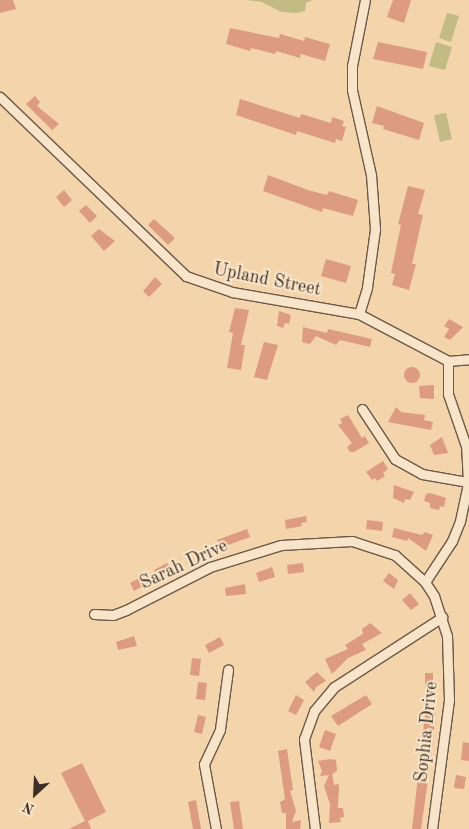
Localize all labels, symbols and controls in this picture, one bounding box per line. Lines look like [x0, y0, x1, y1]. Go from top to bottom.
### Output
street label: Upland Street [211, 259, 323, 301]
street label: Sarah Drive [137, 535, 231, 595]
street label: Sophia Drive [411, 681, 443, 783]
north arrow [10, 769, 60, 819]
text: N [21, 799, 36, 816]

